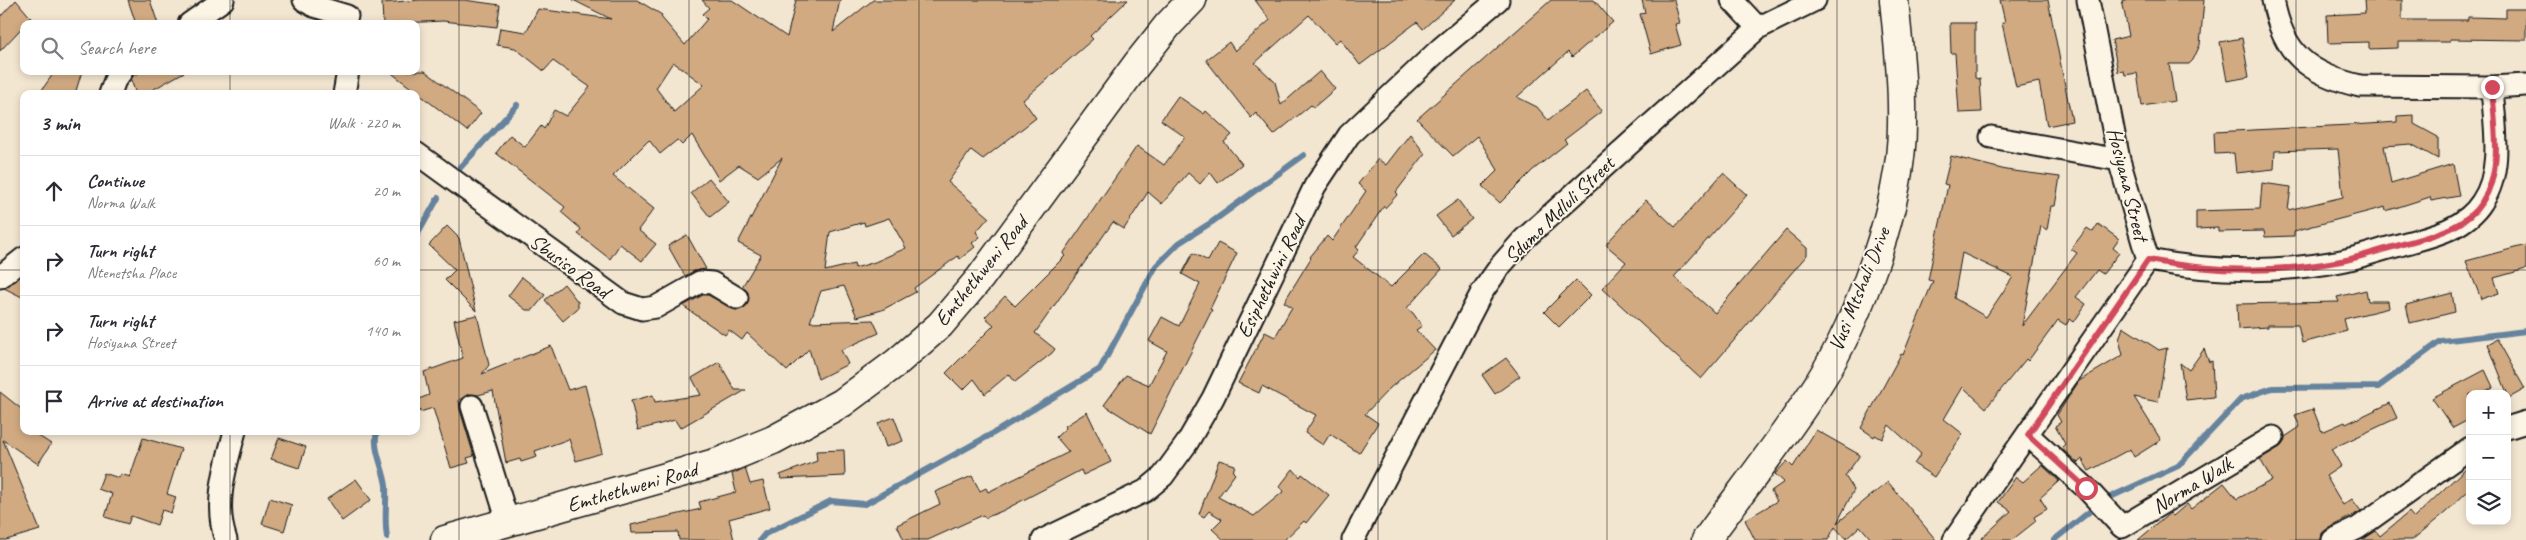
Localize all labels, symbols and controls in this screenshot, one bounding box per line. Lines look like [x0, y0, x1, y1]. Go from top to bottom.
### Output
search box [20, 20, 420, 75]
icon: search [38, 34, 66, 62]
text: Search here [78, 36, 155, 60]
route end [2481, 76, 2504, 99]
text: 3 min [40, 110, 80, 136]
text: Walk · 220 m [328, 113, 400, 133]
street label: Hosiyana Street [2101, 125, 2155, 246]
street label: Sdumo Mdluli Street [1498, 149, 1621, 269]
text: Continue [87, 169, 144, 193]
icon: ahead [40, 177, 68, 205]
text: 20 m [373, 181, 400, 201]
text: Norma Walk [87, 193, 155, 213]
street label: Emthethweni Road [929, 208, 1036, 331]
street label: Esiphethwini Road [1230, 209, 1313, 342]
street label: Vusi Mtshali Drive [1822, 222, 1896, 355]
street label: Sbusiso Road [525, 228, 618, 306]
text: Turn right [87, 239, 154, 263]
icon: right [40, 247, 68, 275]
text: 60 m [373, 251, 400, 271]
text: Ntenetsha Place [87, 263, 176, 283]
text: Turn right [87, 309, 154, 333]
icon: right [40, 317, 68, 345]
text: 140 m [366, 321, 400, 341]
text: Hosiyana Street [87, 333, 175, 353]
icon: arrive [40, 387, 68, 415]
text: Arrive at destination [87, 389, 223, 413]
map controls [2466, 390, 2511, 525]
button: + [2466, 390, 2511, 435]
button: − [2466, 435, 2511, 480]
street label: Norma Walk [2147, 450, 2239, 519]
street label: Emthethweni Road [564, 455, 704, 518]
route start [2075, 477, 2098, 500]
button: layers [2466, 480, 2511, 525]

